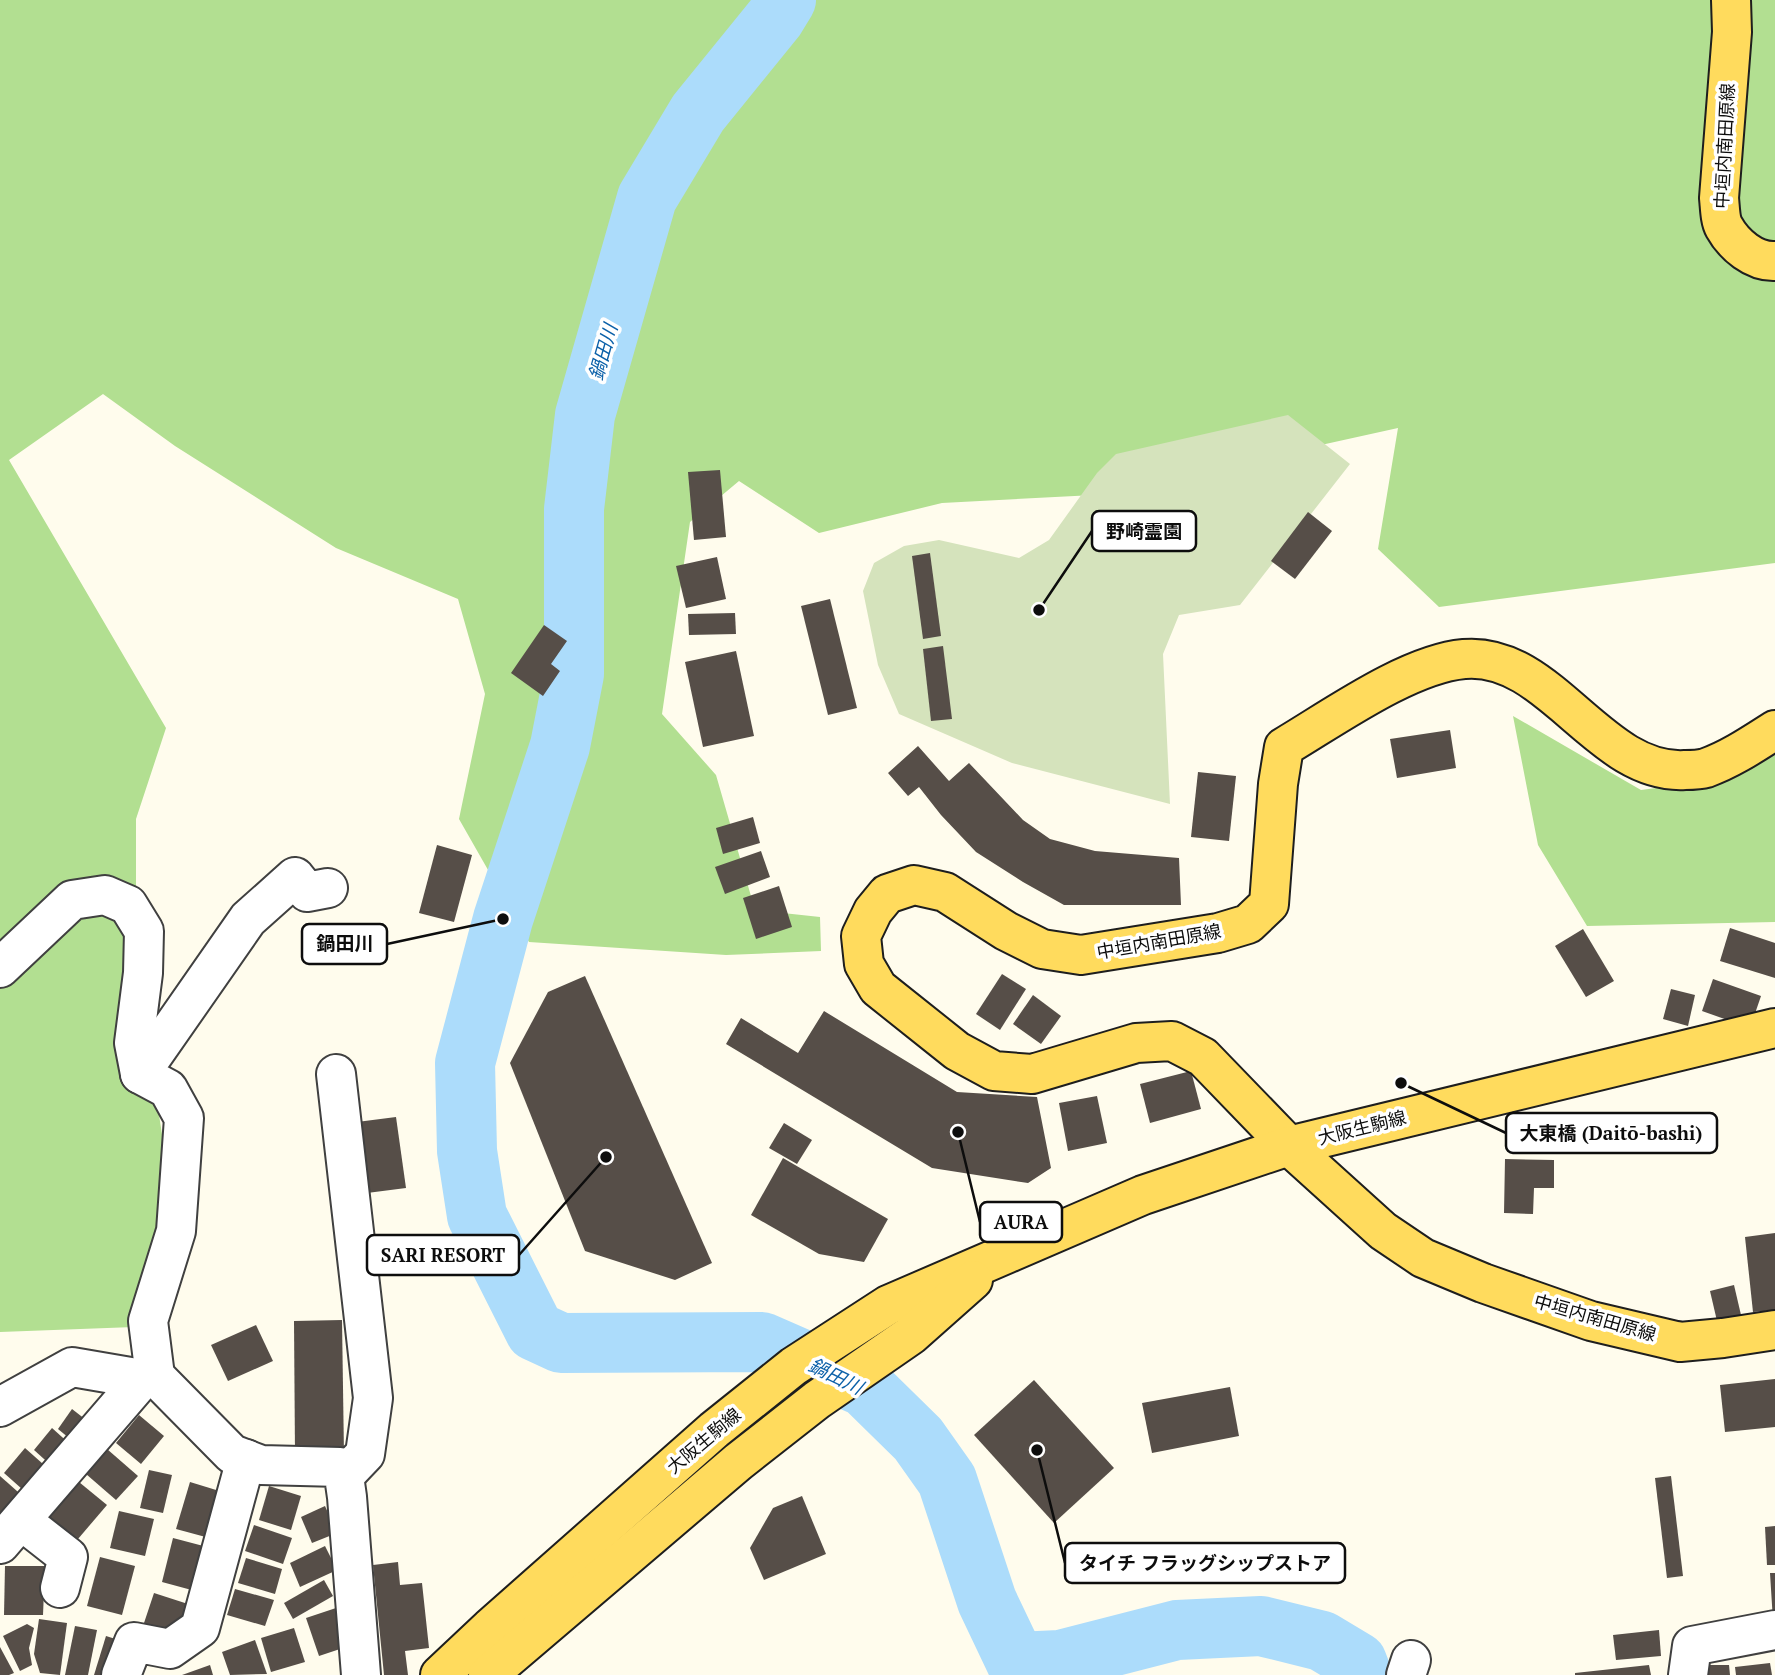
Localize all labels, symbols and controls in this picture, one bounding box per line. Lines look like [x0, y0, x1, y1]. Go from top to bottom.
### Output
street label: 中垣内南田原線 [1709, 82, 1739, 209]
water label: 鍋田川 [583, 319, 623, 383]
callout: 野崎霊園 [1092, 511, 1196, 551]
text: 野崎霊園 [1106, 518, 1182, 543]
street label: 中垣内南田原線 [1095, 918, 1223, 964]
callout: 鍋田川 [302, 924, 387, 964]
text: 鍋田川 [315, 930, 374, 955]
street label: 大阪生駒線 [1315, 1104, 1408, 1150]
callout: 大東橋 (Daitō-bashi) [1506, 1113, 1717, 1153]
text: 大東橋 (Daitō-bashi) [1520, 1120, 1702, 1145]
callout: AURA [980, 1202, 1062, 1242]
text: AURA [994, 1209, 1048, 1234]
callout: SARI RESORT [367, 1235, 519, 1275]
text: SARI RESORT [381, 1242, 505, 1267]
street label: 中垣内南田原線 [1531, 1288, 1659, 1346]
water label: 鍋田川 [805, 1352, 869, 1400]
street label: 大阪生駒線 [661, 1402, 746, 1478]
callout: タイチ フラッグシップストア [1065, 1543, 1345, 1583]
text: タイチ フラッグシップストア [1079, 1550, 1331, 1575]

